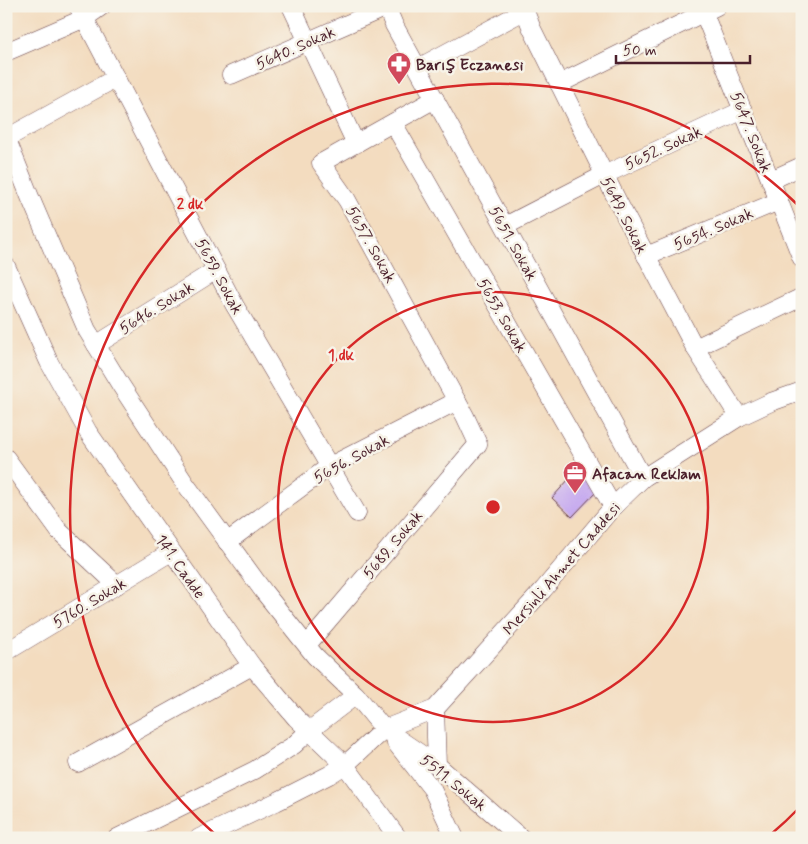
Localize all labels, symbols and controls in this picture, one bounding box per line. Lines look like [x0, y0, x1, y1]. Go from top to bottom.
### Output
street label: 5640. Sokak [253, 21, 339, 75]
scale bar [616, 32, 749, 64]
text: 50 m [623, 41, 657, 61]
pharmacy icon: Barış Eczanesi [386, 51, 412, 85]
place label: Barış Eczanesi [416, 55, 524, 76]
street label: 5647. Sokak [725, 89, 776, 176]
street label: 5652. Sokak [621, 121, 706, 175]
street label: 5649. Sokak [595, 174, 652, 258]
text: 2 dk [177, 195, 204, 215]
street label: 5657. Sokak [341, 202, 401, 287]
street label: 5651. Sokak [483, 203, 542, 285]
street label: 5654. Sokak [670, 203, 757, 256]
street label: 5659. Sokak [190, 235, 248, 318]
street label: 5653. Sokak [472, 275, 531, 357]
street label: 5646. Sokak [116, 277, 198, 339]
text: 1 dk [328, 346, 355, 366]
street label: 5656. Sokak [310, 430, 393, 489]
office icon: Afacan Reklam [562, 460, 588, 494]
place label: Afacan Reklam [592, 464, 701, 485]
centre of rings [484, 498, 502, 516]
street label: Mersinli Ahmet Caddesi [499, 498, 626, 640]
street label: 5689. Sokak [358, 506, 428, 584]
street label: 141. Cadde [150, 531, 210, 603]
street label: 5760. Sokak [49, 573, 130, 633]
street label: 5511. Sokak [416, 750, 491, 816]

